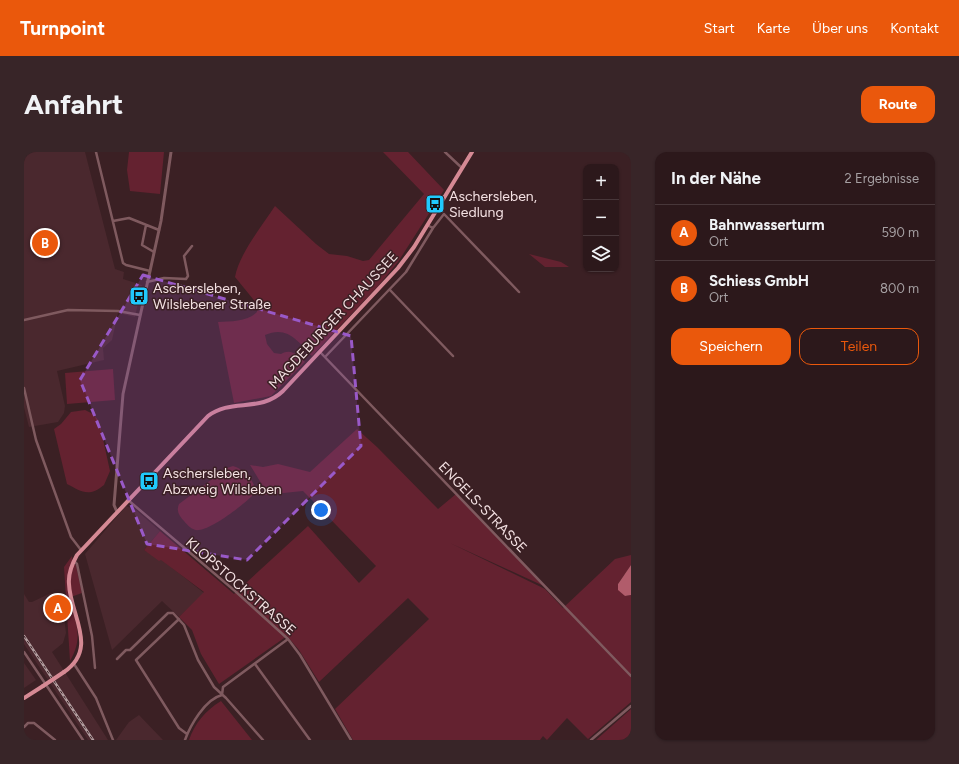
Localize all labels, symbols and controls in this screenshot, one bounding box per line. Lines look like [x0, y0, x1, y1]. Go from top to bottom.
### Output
text: Turnpoint [20, 17, 105, 40]
text: Start [704, 20, 735, 37]
text: Karte [757, 20, 790, 37]
text: Über uns [812, 20, 868, 37]
text: Kontakt [890, 20, 939, 37]
button: Route [861, 86, 935, 123]
text: Anfahrt [24, 87, 123, 121]
map controls [583, 164, 619, 272]
button: + [583, 164, 619, 200]
text: In der Nähe [671, 168, 761, 188]
text: 2 Ergebnisse [845, 171, 919, 186]
place label: Aschersleben, Siedlung [449, 188, 537, 221]
bus stop icon: Aschersleben, Siedlung [424, 193, 446, 215]
button: − [583, 200, 619, 236]
text: Bahnwasserturm [709, 216, 825, 234]
text: A [679, 225, 689, 240]
text: 590 m [882, 225, 919, 240]
pin: B [32, 228, 58, 258]
text: Ort [709, 234, 728, 249]
button: layers [583, 236, 619, 272]
street label: MAGDEBURGER CHAUSSEE [265, 248, 402, 393]
text: Schiess GmbH [709, 272, 809, 290]
place label: Aschersleben, Wilslebener Straße [153, 280, 271, 313]
text: B [680, 281, 688, 296]
text: 800 m [880, 281, 919, 296]
bus stop icon: Aschersleben, Wilslebener Straße [128, 285, 150, 307]
text: Ort [709, 290, 728, 305]
button: Speichern [671, 328, 791, 365]
button: Teilen [799, 328, 919, 365]
street label: ENGELS-STRASSE [435, 458, 530, 556]
place label: Aschersleben, Abzweig Wilsleben [163, 465, 282, 498]
bus stop icon: Aschersleben, Abzweig Wilsleben [138, 470, 160, 492]
your location [311, 500, 331, 520]
street label: KLOPSTOCKSTRASSE [182, 534, 299, 639]
pin: A [45, 593, 71, 623]

